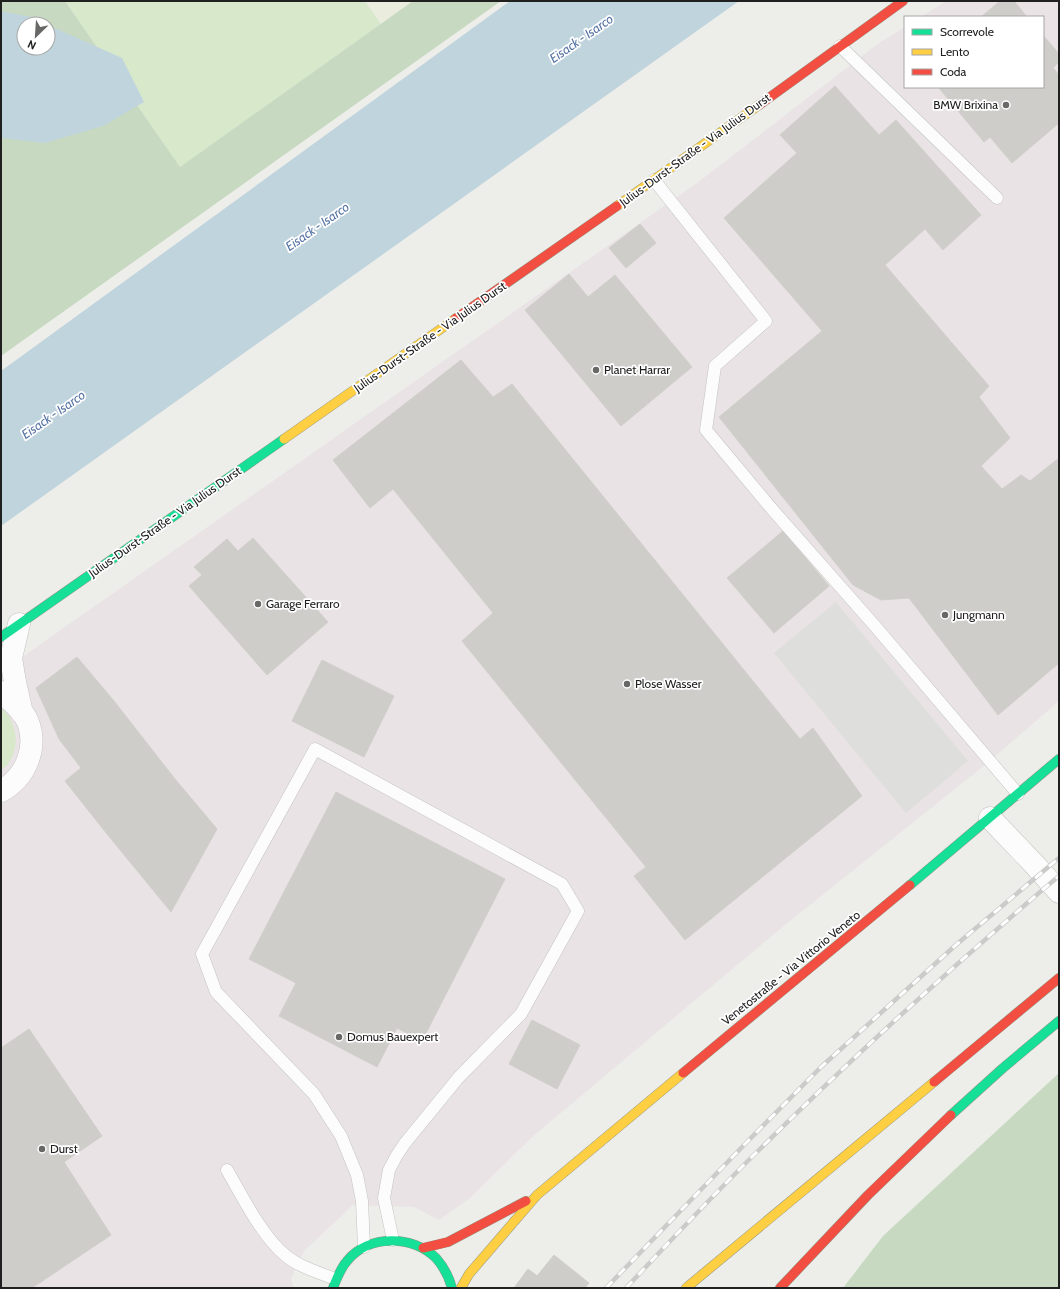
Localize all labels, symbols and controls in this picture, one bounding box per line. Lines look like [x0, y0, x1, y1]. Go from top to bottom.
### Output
water label: Eisack - Isarco [546, 10, 616, 66]
north arrow [16, 16, 56, 56]
legend [904, 16, 1044, 88]
text: Scorrevole [940, 24, 994, 39]
text: N [25, 37, 38, 53]
text: Lento [940, 44, 970, 59]
text: Coda [940, 64, 966, 79]
street label: Julius-Durst-Straße - Via Julius Durst [616, 90, 773, 210]
place label: BMW Brixina [933, 97, 998, 112]
marker: BMW Brixina [1001, 100, 1011, 110]
water label: Eisack - Isarco [282, 198, 352, 254]
street label: Julius-Durst-Straße - Via Julius Durst [350, 278, 509, 396]
place label: Planet Harrar [604, 362, 670, 377]
marker: Planet Harrar [591, 365, 601, 375]
water label: Eisack - Isarco [18, 386, 88, 442]
street label: Julius-Durst-Straße - Via Julius Durst [85, 463, 244, 581]
place label: Garage Ferraro [266, 596, 340, 611]
marker: Garage Ferraro [253, 599, 263, 609]
place label: Jungmann [952, 607, 1005, 622]
marker: Jungmann [940, 610, 950, 620]
place label: Plose Wasser [635, 676, 702, 691]
marker: Plose Wasser [622, 679, 632, 689]
street label: Venetostraße - Via Vittorio Veneto [718, 907, 863, 1028]
place label: Domus Bauexpert [347, 1029, 438, 1044]
marker: Domus Bauexpert [334, 1032, 344, 1042]
place label: Durst [50, 1141, 78, 1156]
marker: Durst [37, 1144, 47, 1154]

